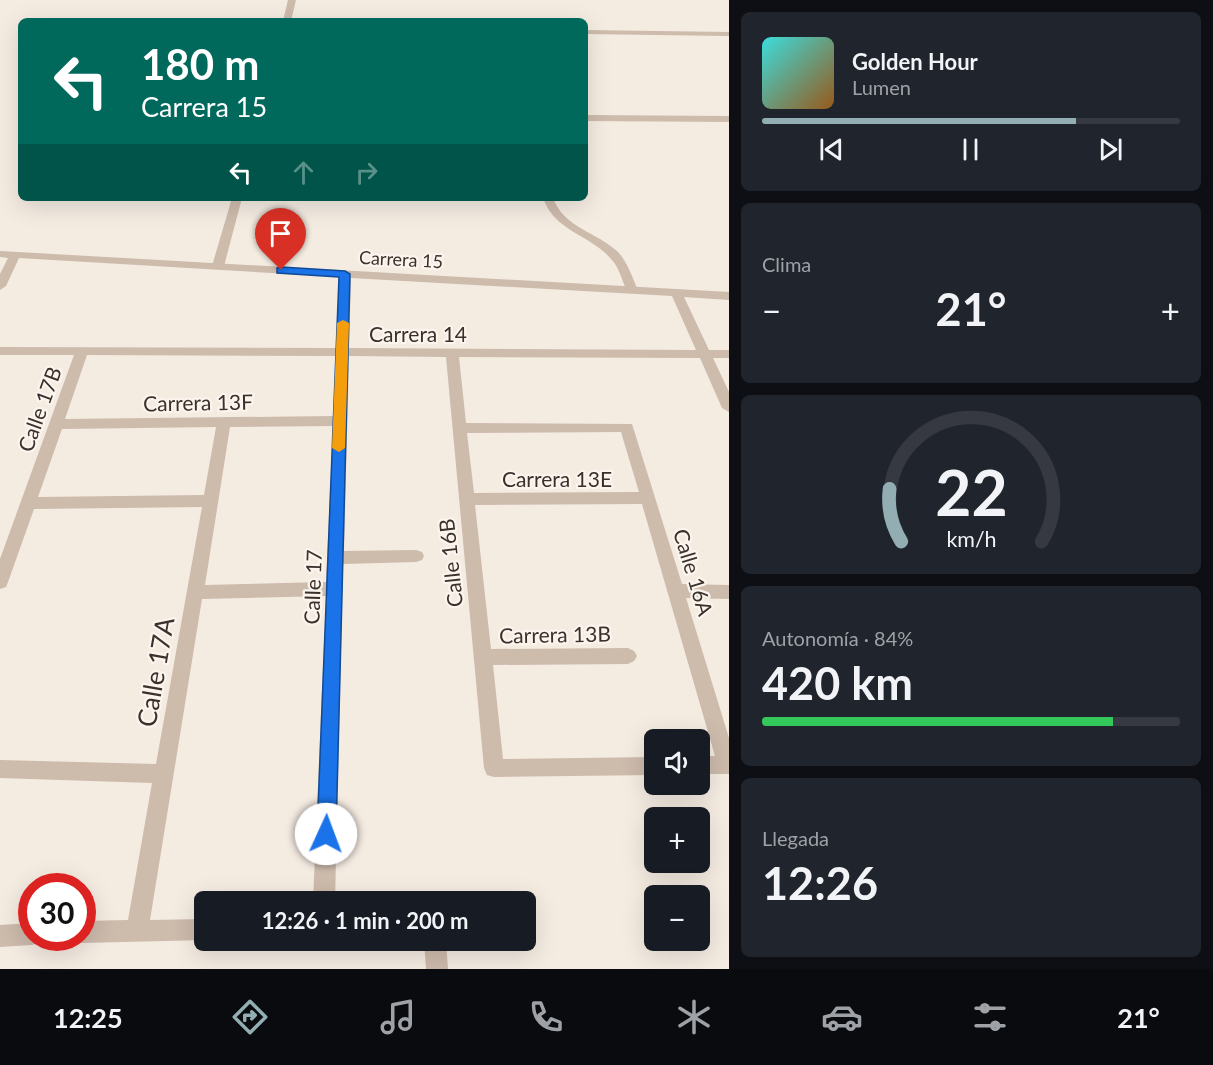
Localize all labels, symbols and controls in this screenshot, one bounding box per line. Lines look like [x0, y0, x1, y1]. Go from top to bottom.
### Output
text: 180 m [141, 39, 259, 89]
icon: left [42, 42, 120, 120]
text: Golden Hour [852, 48, 978, 75]
text: Lumen [852, 75, 911, 99]
text: Carrera 15 [141, 90, 267, 123]
icon: previous [815, 133, 848, 166]
icon: pause [954, 133, 987, 166]
icon: next [1094, 133, 1127, 166]
icon: left [224, 156, 257, 189]
icon: ahead [287, 156, 320, 189]
icon: right [350, 156, 383, 189]
pin [255, 208, 306, 270]
icon: arrive [264, 217, 297, 250]
street label: Carrera 15 [358, 246, 444, 272]
text: Clima [762, 252, 811, 276]
text: 21° [936, 282, 1006, 336]
text: − [762, 290, 781, 330]
text: + [1161, 290, 1180, 330]
street label: Carrera 14 [369, 321, 467, 346]
street label: Calle 17B [12, 363, 66, 455]
street label: Carrera 13F [143, 389, 253, 415]
text: 22 [935, 454, 1007, 529]
street label: Carrera 13E [502, 466, 612, 491]
street label: Calle 16B [433, 518, 467, 608]
street label: Calle 16A [669, 526, 719, 619]
text: km/h [946, 526, 996, 552]
street label: Calle 17 [298, 549, 326, 625]
street label: Calle 17A [130, 614, 180, 729]
street label: Carrera 13B [499, 621, 611, 647]
text: Autonomía · 84% [762, 626, 913, 650]
text: 420 km [762, 656, 913, 710]
map controls [644, 729, 710, 951]
button: sound [644, 729, 710, 795]
position arrow [294, 802, 358, 866]
button: + [644, 807, 710, 873]
text: Llegada [762, 826, 829, 850]
text: 12:26 [762, 856, 878, 910]
speed limit sign: 30 [18, 873, 96, 951]
button: − [644, 885, 710, 951]
text: 12:26 · 1 min · 200 m [262, 907, 468, 934]
icon: directions [229, 996, 271, 1038]
icon: music [377, 996, 419, 1038]
icon: phone [525, 996, 567, 1038]
icon: climate [673, 996, 715, 1038]
icon: car [821, 996, 863, 1038]
icon: filters [969, 996, 1011, 1038]
text: 12:25 [53, 1001, 123, 1034]
text: 21° [1117, 1001, 1160, 1034]

